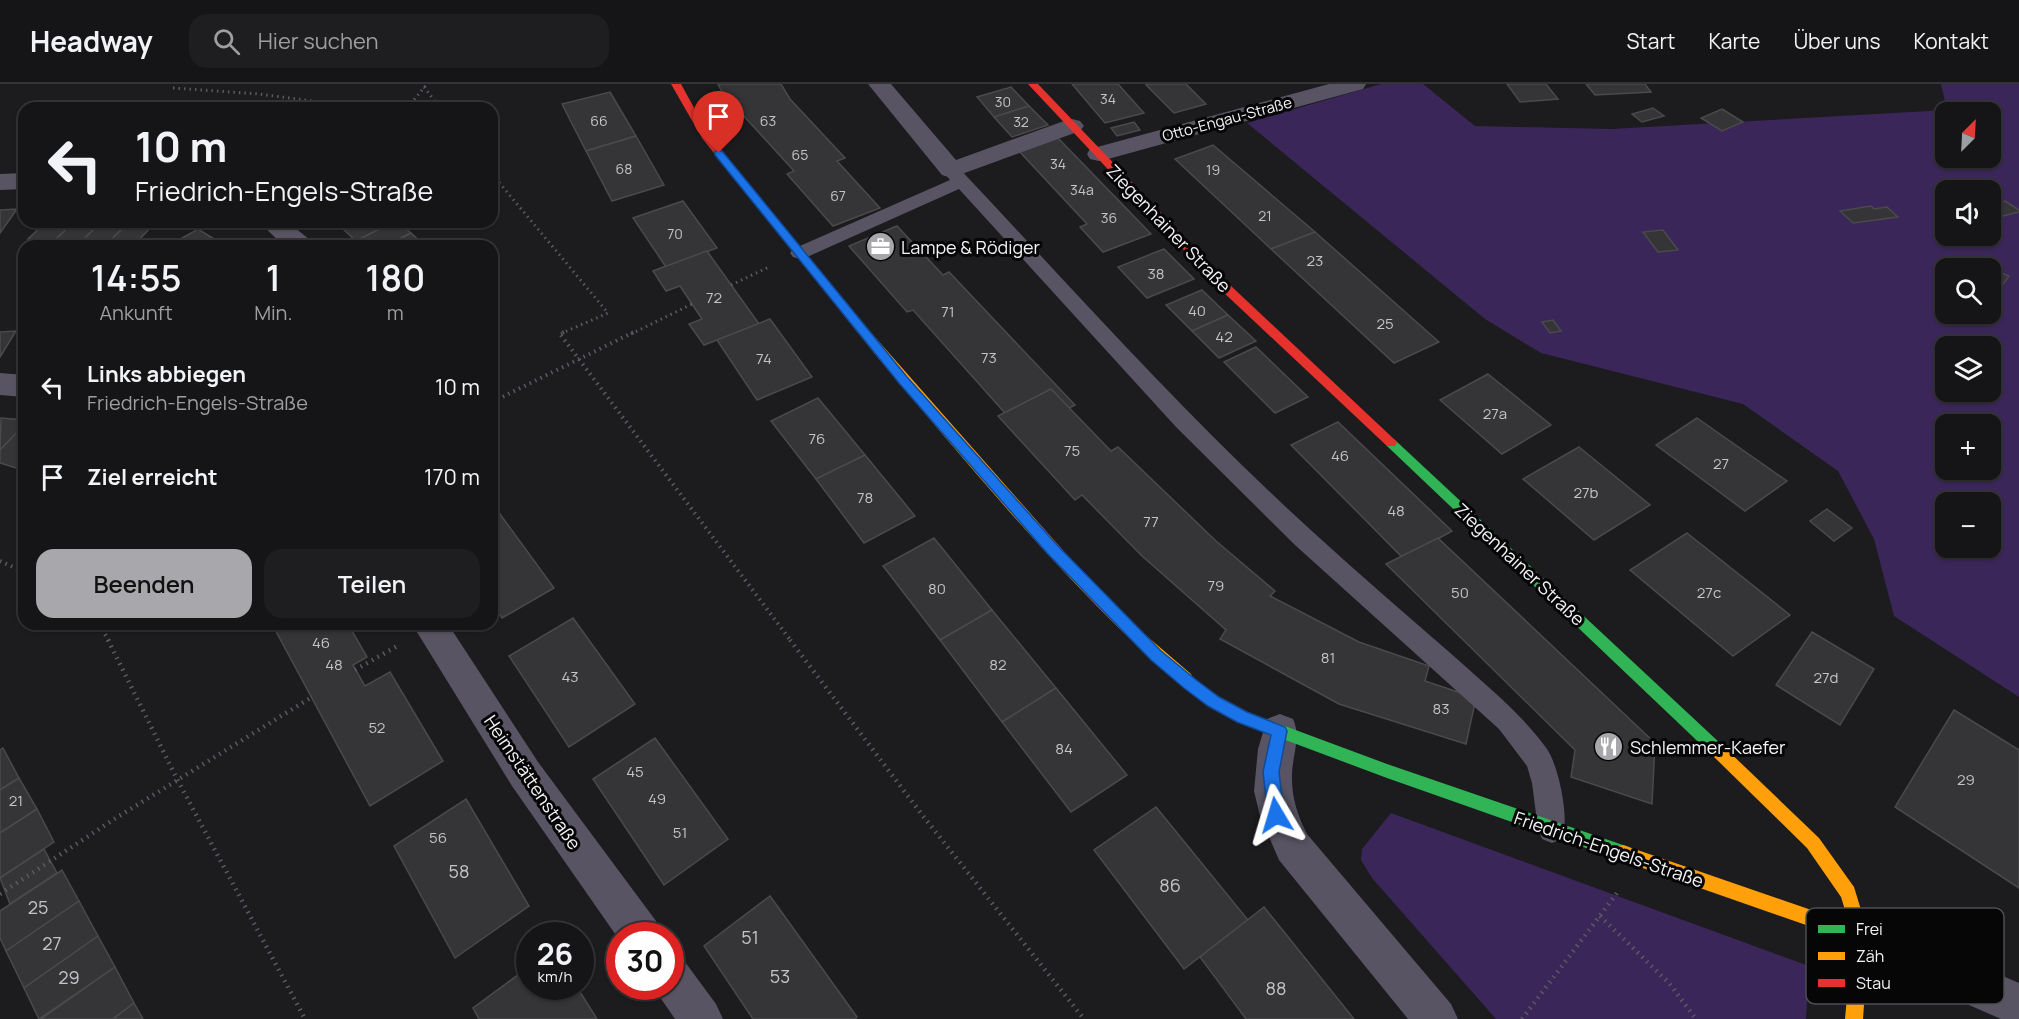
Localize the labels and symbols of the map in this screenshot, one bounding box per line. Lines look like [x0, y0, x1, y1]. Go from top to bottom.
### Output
house number: 34 [1100, 89, 1116, 108]
pin [693, 91, 744, 153]
house number: 30 [995, 92, 1011, 111]
street label: Otto-Engau-Straße [1160, 92, 1294, 146]
north arrow [1935, 102, 2001, 168]
house number: 66 [590, 111, 608, 130]
house number: 63 [760, 111, 776, 130]
house number: 32 [1013, 112, 1029, 131]
house number: 65 [792, 145, 808, 164]
house number: 34 [1050, 154, 1066, 173]
house number: 68 [616, 159, 632, 178]
street label: Ziegenhainer Straße [1102, 159, 1236, 297]
house number: 19 [1206, 160, 1220, 179]
house number: 34a [1070, 180, 1094, 199]
house number: 67 [830, 186, 846, 205]
house number: 21 [1258, 206, 1272, 225]
house number: 36 [1101, 208, 1117, 227]
house number: 70 [667, 224, 683, 243]
office icon: Lampe & Rödiger [864, 231, 896, 263]
place label: Lampe & Rödiger [901, 235, 1041, 259]
house number: 23 [1307, 250, 1323, 271]
house number: 38 [1147, 263, 1165, 284]
house number: 72 [706, 287, 722, 308]
house number: 40 [1188, 300, 1206, 321]
house number: 71 [941, 301, 955, 322]
house number: 25 [1376, 313, 1394, 334]
house number: 42 [1215, 326, 1233, 347]
house number: 73 [981, 347, 997, 368]
house number: 74 [756, 348, 772, 369]
house number: 27a [1483, 403, 1507, 424]
house number: 76 [809, 428, 825, 449]
house number: 75 [1064, 440, 1080, 461]
house number: 46 [1331, 445, 1349, 466]
house number: 27 [1713, 453, 1729, 474]
house number: 27b [1574, 482, 1599, 503]
house number: 78 [857, 487, 873, 508]
street label: Ziegenhainer Straße [1450, 498, 1590, 630]
house number: 48 [1387, 500, 1405, 521]
house number: 77 [1143, 511, 1159, 532]
house number: 79 [1208, 575, 1224, 596]
house number: 80 [928, 578, 946, 599]
house number: 50 [1451, 582, 1469, 603]
house number: 27c [1697, 582, 1721, 603]
house number: 46 [312, 632, 330, 653]
house number: 81 [1321, 647, 1335, 668]
house number: 48 [325, 654, 343, 675]
house number: 82 [989, 654, 1007, 675]
house number: 43 [561, 666, 579, 687]
house number: 27d [1814, 667, 1838, 688]
house number: 83 [1432, 698, 1450, 719]
street label: Heimstättenstraße [479, 710, 587, 854]
house number: 52 [369, 717, 385, 738]
restaurant icon: Schlemmer-Kaefer [1593, 731, 1625, 763]
place label: Schlemmer-Kaefer [1630, 735, 1786, 759]
house number: 84 [1055, 738, 1073, 759]
house number: 45 [626, 761, 644, 782]
house number: 29 [1957, 769, 1975, 790]
position arrow [1244, 783, 1308, 847]
house number: 49 [648, 788, 666, 809]
house number: 21 [9, 790, 23, 811]
street label: Friedrich-Engels-Straße [1511, 805, 1707, 893]
house number: 51 [673, 822, 687, 843]
house number: 56 [429, 827, 447, 848]
house number: 58 [449, 859, 469, 883]
house number: 86 [1159, 873, 1181, 897]
house number: 25 [28, 895, 48, 919]
legend [1806, 908, 2004, 1004]
text: Frei [1856, 918, 1883, 940]
speed limit sign: 30 [606, 922, 684, 1000]
house number: 51 [741, 925, 759, 949]
house number: 27 [42, 931, 62, 955]
text: Zäh [1856, 945, 1884, 967]
house number: 53 [770, 964, 790, 988]
house number: 29 [58, 965, 80, 989]
text: Stau [1856, 972, 1891, 994]
house number: 88 [1266, 976, 1286, 1000]

